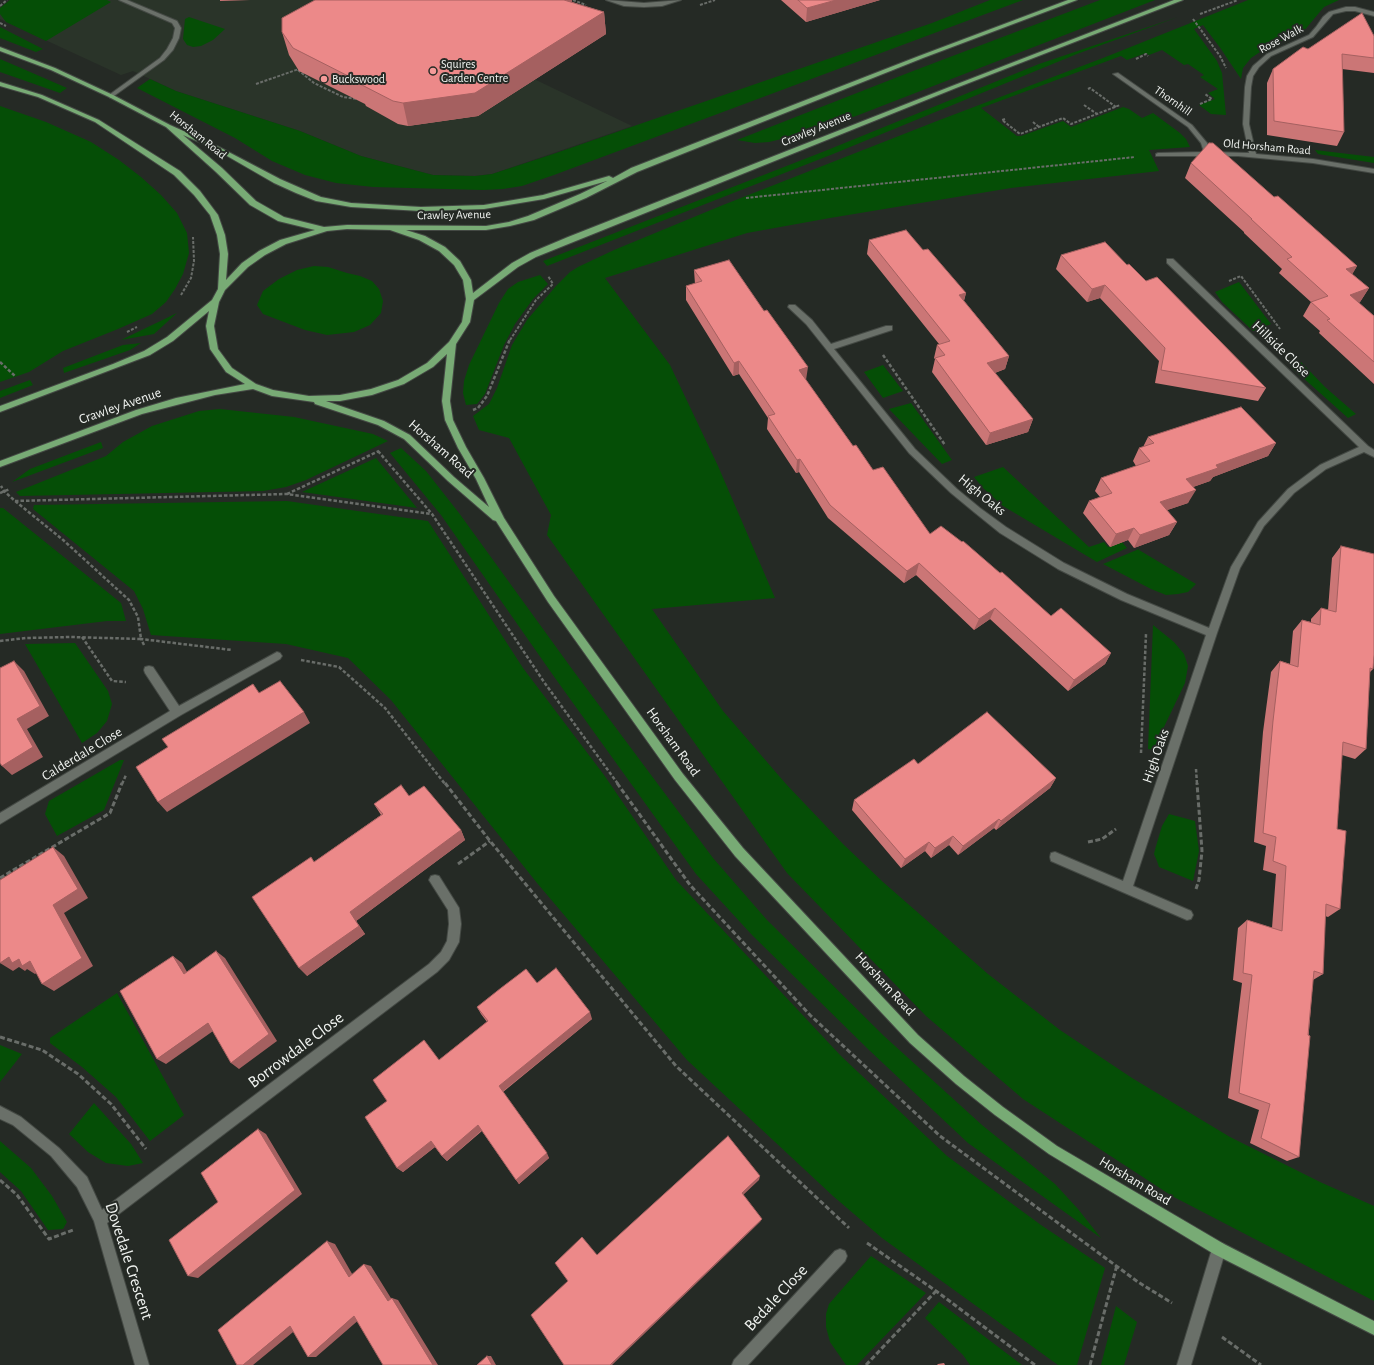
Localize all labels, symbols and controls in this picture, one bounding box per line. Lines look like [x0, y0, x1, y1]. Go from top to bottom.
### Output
street label: Rose Walk [1256, 21, 1306, 57]
place label: Squires Garden Centre [441, 57, 508, 85]
marker: Squires Garden Centre [428, 66, 438, 76]
place label: Buckswood [332, 72, 385, 86]
marker: Buckswood [319, 74, 329, 84]
street label: Thornhill [1151, 83, 1195, 119]
street label: Horsham Road [167, 108, 229, 162]
street label: Crawley Avenue [779, 108, 853, 150]
street label: Old Horsham Road [1223, 136, 1311, 158]
street label: Crawley Avenue [417, 207, 491, 223]
street label: Hillside Close [1249, 317, 1313, 381]
street label: Crawley Avenue [77, 384, 163, 428]
street label: Horsham Road [405, 416, 477, 482]
street label: High Oaks [955, 471, 1009, 519]
street label: Horsham Road [642, 704, 704, 780]
street label: Calderdale Close [39, 723, 125, 785]
street label: High Oaks [1139, 727, 1173, 785]
street label: Horsham Road [851, 949, 919, 1019]
street label: Borrowdale Close [244, 1007, 348, 1093]
street label: Horsham Road [1096, 1153, 1174, 1209]
street label: Dovedale Crescent [100, 1200, 158, 1322]
street label: Bedale Close [740, 1260, 812, 1336]

